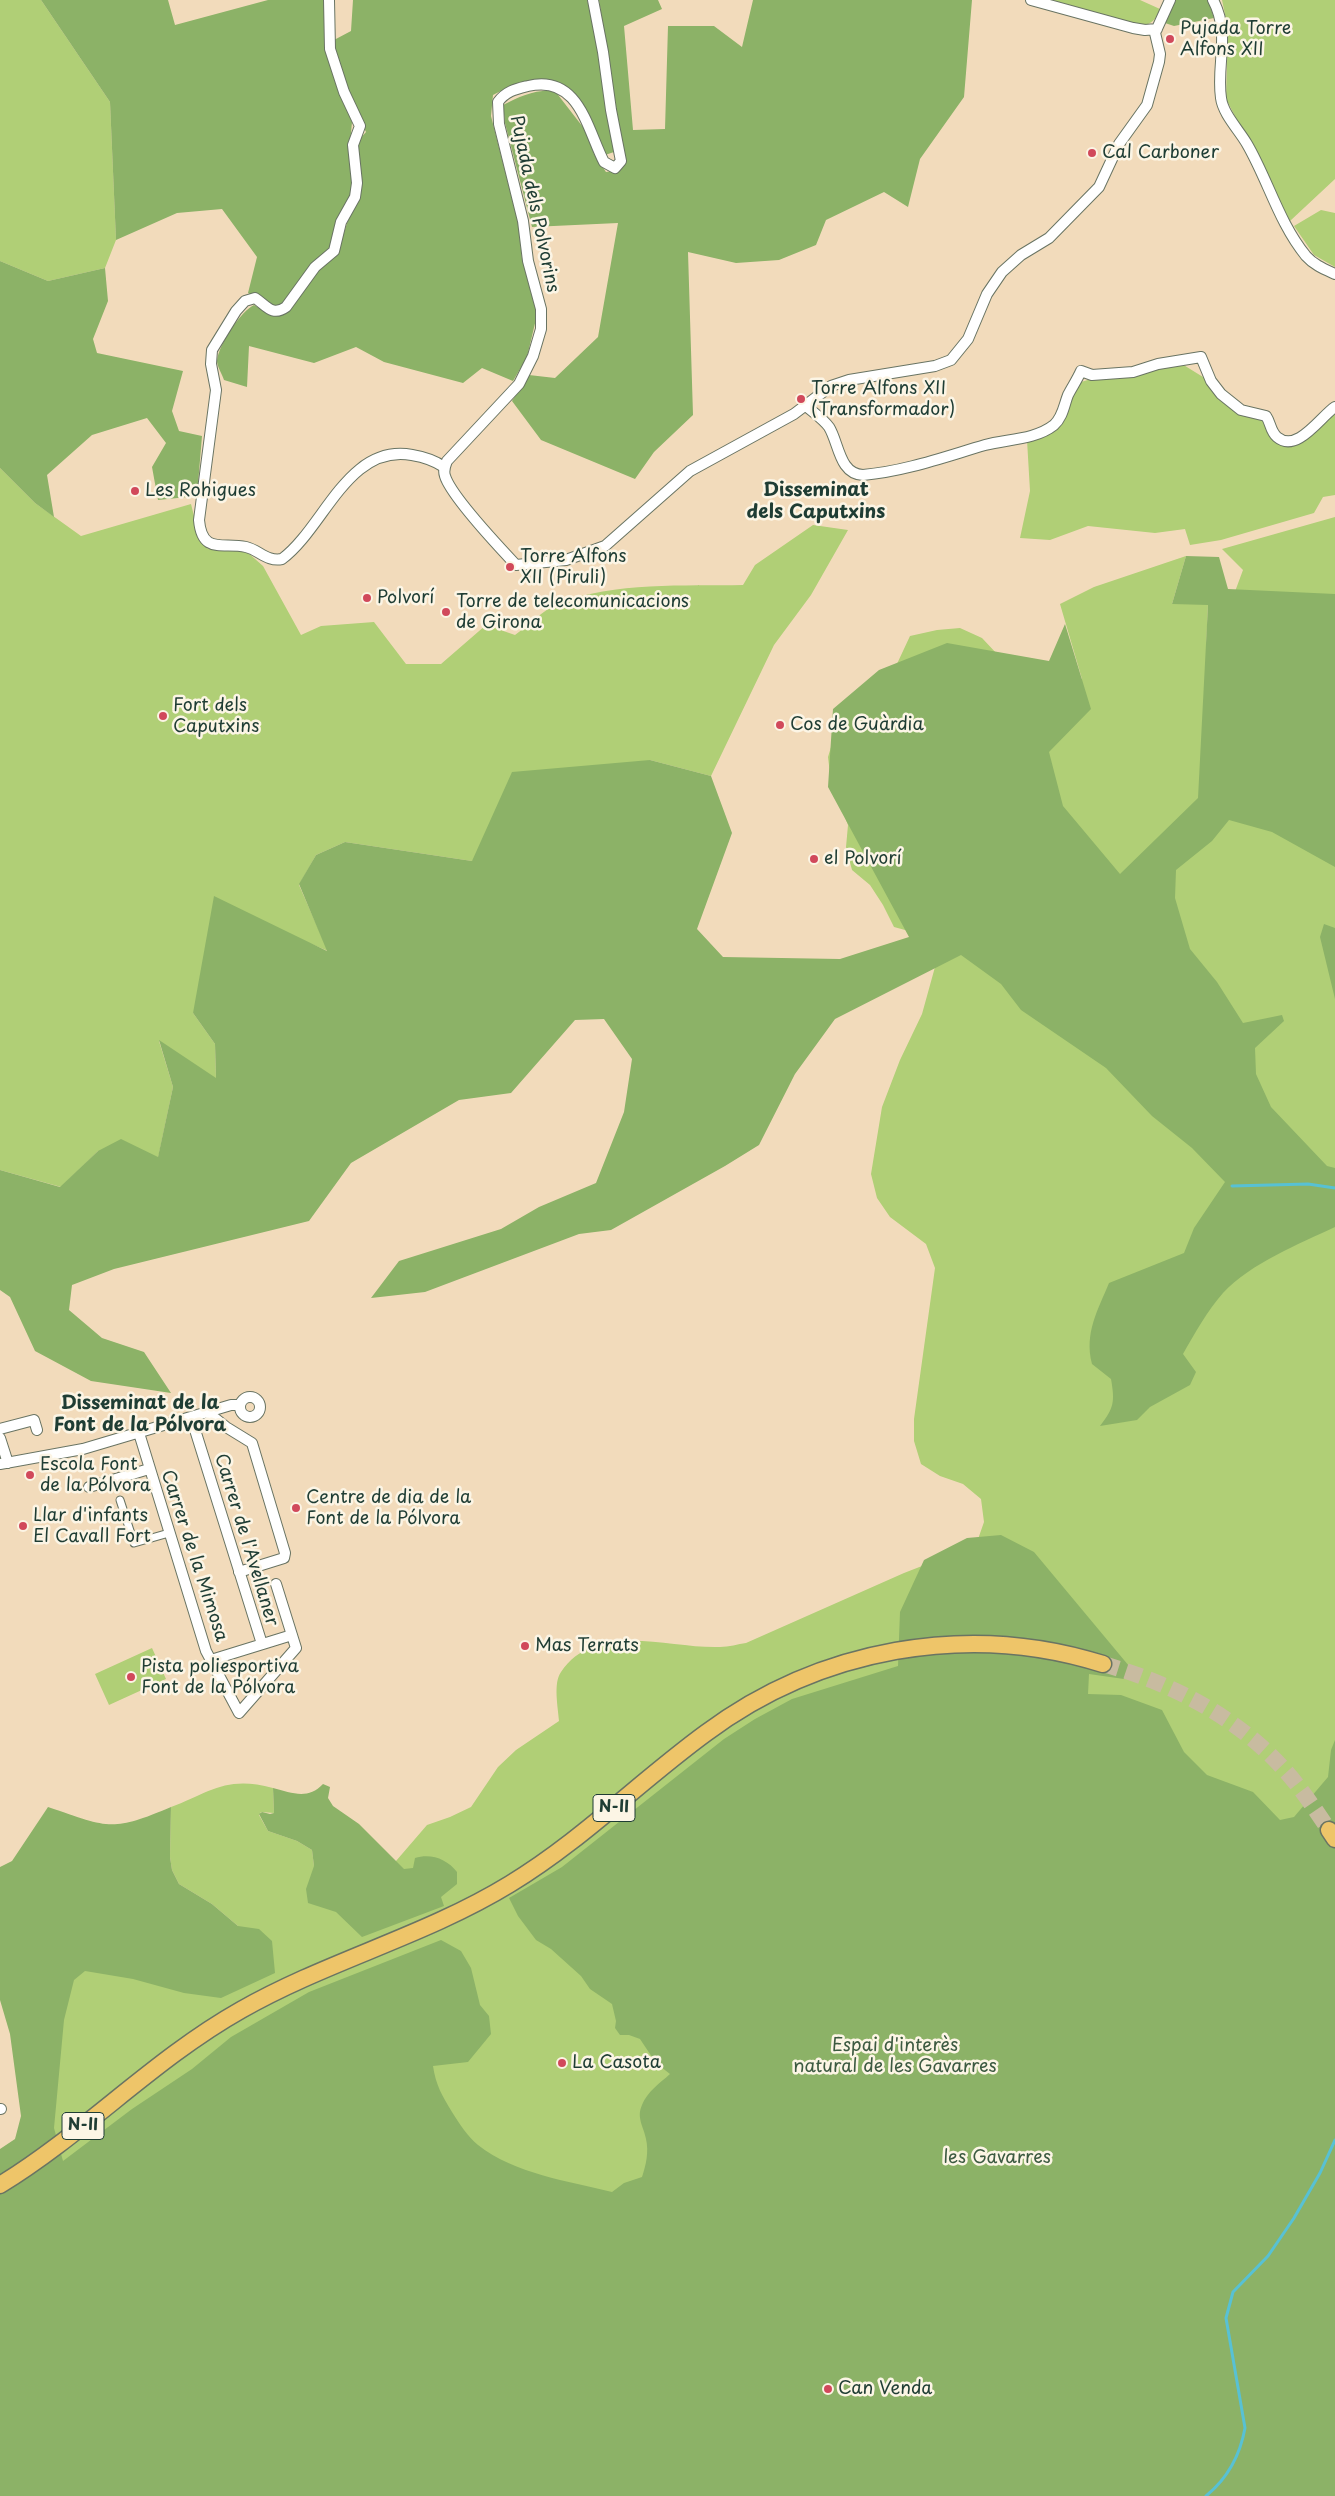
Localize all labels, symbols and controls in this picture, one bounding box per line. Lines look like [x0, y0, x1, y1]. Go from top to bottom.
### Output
place label: Pujada Torre Alfons XII [1180, 18, 1291, 60]
marker: Pujada Torre Alfons XII [1164, 33, 1176, 45]
street label: Pujada dels Polvorins [505, 113, 563, 295]
place label: Cal Carboner [1102, 142, 1219, 164]
marker: Cal Carboner [1086, 147, 1098, 159]
place label: Torre Alfons XII (Transformador) [811, 378, 955, 420]
marker: Torre Alfons XII (Transformador) [795, 393, 807, 405]
place label: Les Rohigues [145, 480, 256, 502]
district label: Disseminat dels Caputxins [747, 480, 885, 524]
marker: Les Rohigues [129, 485, 141, 497]
place label: Torre Alfons XII (Piruli) [520, 546, 626, 588]
marker: Torre Alfons XII (Piruli) [504, 561, 516, 573]
place label: Polvorí [377, 587, 434, 609]
place label: Torre de telecomunicacions de Girona [456, 591, 689, 634]
marker: Polvorí [361, 592, 373, 604]
marker: Torre de telecomunicacions de Girona [440, 606, 452, 618]
place label: Fort dels Caputxins [173, 695, 259, 738]
marker: Fort dels Caputxins [157, 710, 169, 722]
place label: Cos de Guàrdia [790, 714, 924, 736]
marker: Cos de Guàrdia [774, 719, 786, 731]
place label: el Polvorí [824, 848, 902, 870]
marker: el Polvorí [808, 853, 820, 865]
district label: Disseminat de la Font de la Pólvora [54, 1393, 226, 1437]
street label: Carrer de l'Avellaner [209, 1451, 283, 1629]
place label: Escola Font de la Pólvora [40, 1454, 151, 1496]
street label: Carrer de la Mimosa [156, 1467, 232, 1645]
marker: Escola Font de la Pólvora [24, 1469, 36, 1481]
place label: Centre de dia de la Font de la Pólvora [306, 1487, 471, 1530]
marker: Centre de dia de la Font de la Pólvora [290, 1502, 302, 1514]
place label: Llar d'infants El Cavall Fort [33, 1505, 151, 1548]
marker: Llar d'infants El Cavall Fort [17, 1520, 29, 1532]
place label: Mas Terrats [535, 1635, 639, 1657]
marker: Mas Terrats [519, 1640, 531, 1652]
place label: Pista poliesportiva Font de la Pólvora [141, 1656, 299, 1698]
marker: Pista poliesportiva Font de la Pólvora [125, 1671, 137, 1683]
road number: N-II [593, 1795, 635, 1822]
park label: Espai d'interès natural de les Gavarres [793, 2035, 997, 2078]
place label: La Casota [572, 2052, 661, 2074]
marker: La Casota [556, 2057, 568, 2069]
road number: N-II [62, 2112, 104, 2140]
park label: les Gavarres [943, 2147, 1051, 2169]
place label: Can Venda [838, 2378, 932, 2400]
marker: Can Venda [822, 2383, 834, 2395]

